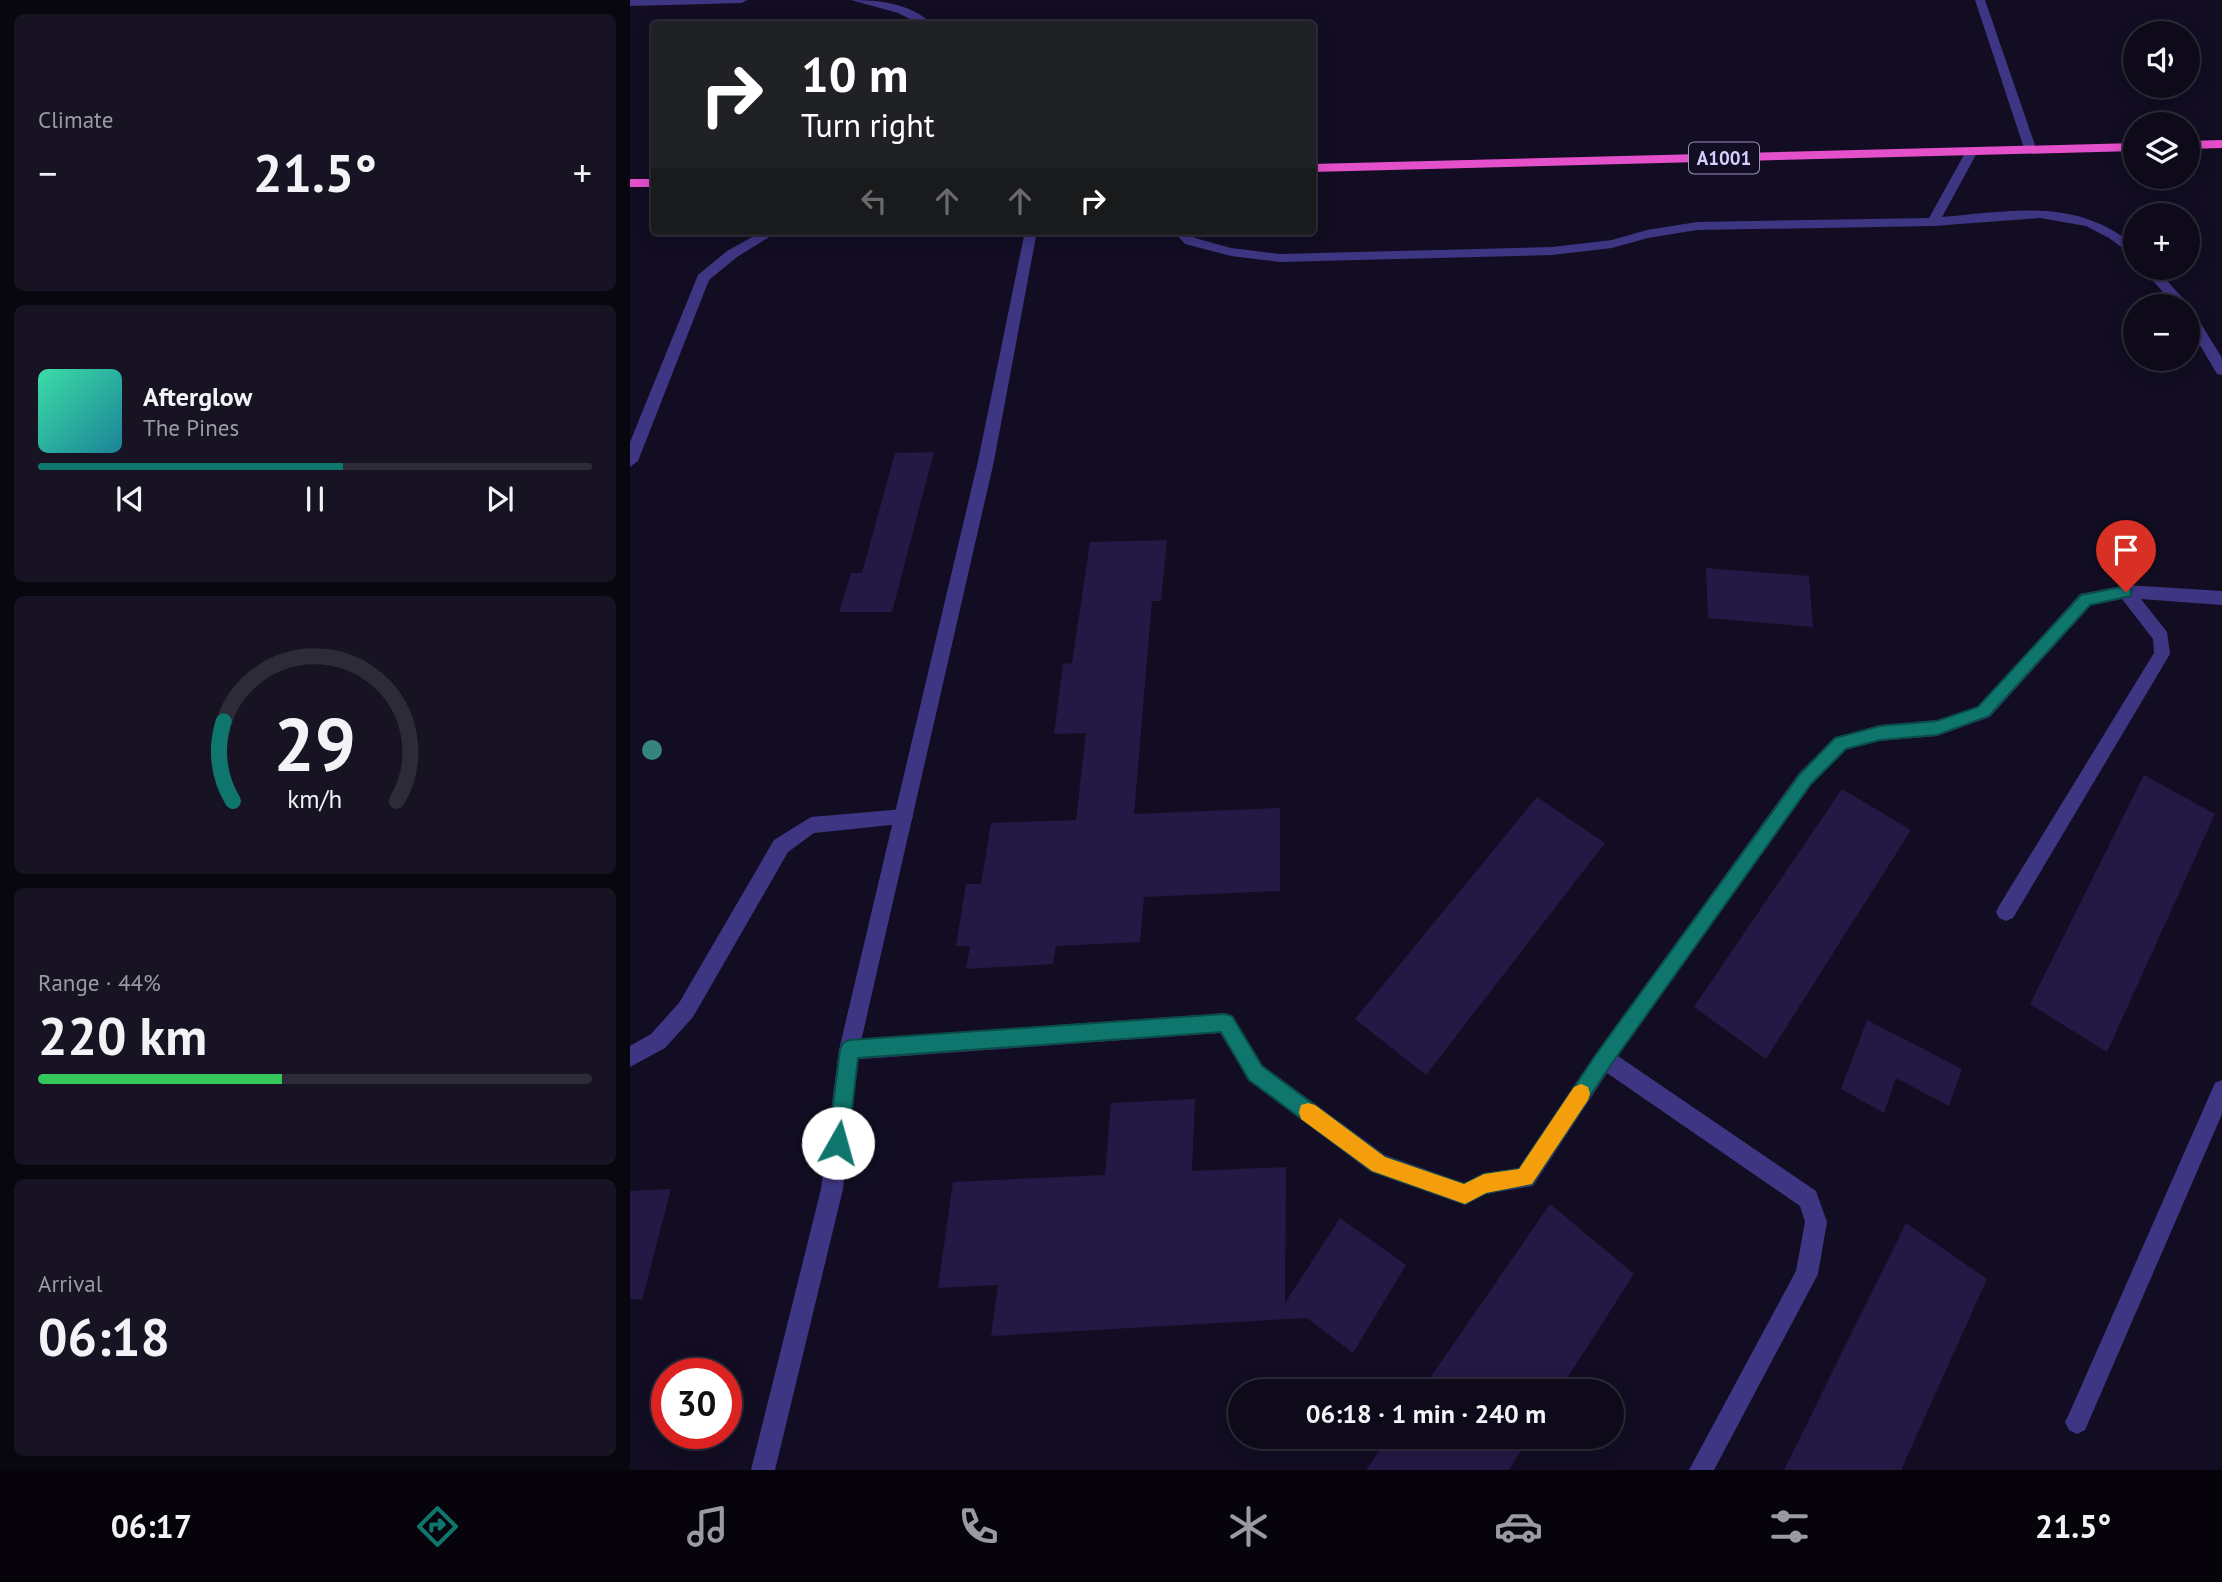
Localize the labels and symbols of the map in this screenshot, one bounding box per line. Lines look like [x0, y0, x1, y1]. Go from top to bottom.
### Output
road number: A1001 [1689, 142, 1759, 174]
pin [2096, 520, 2156, 592]
position arrow [801, 1106, 875, 1180]
speed limit sign: 30 [651, 1358, 742, 1449]

